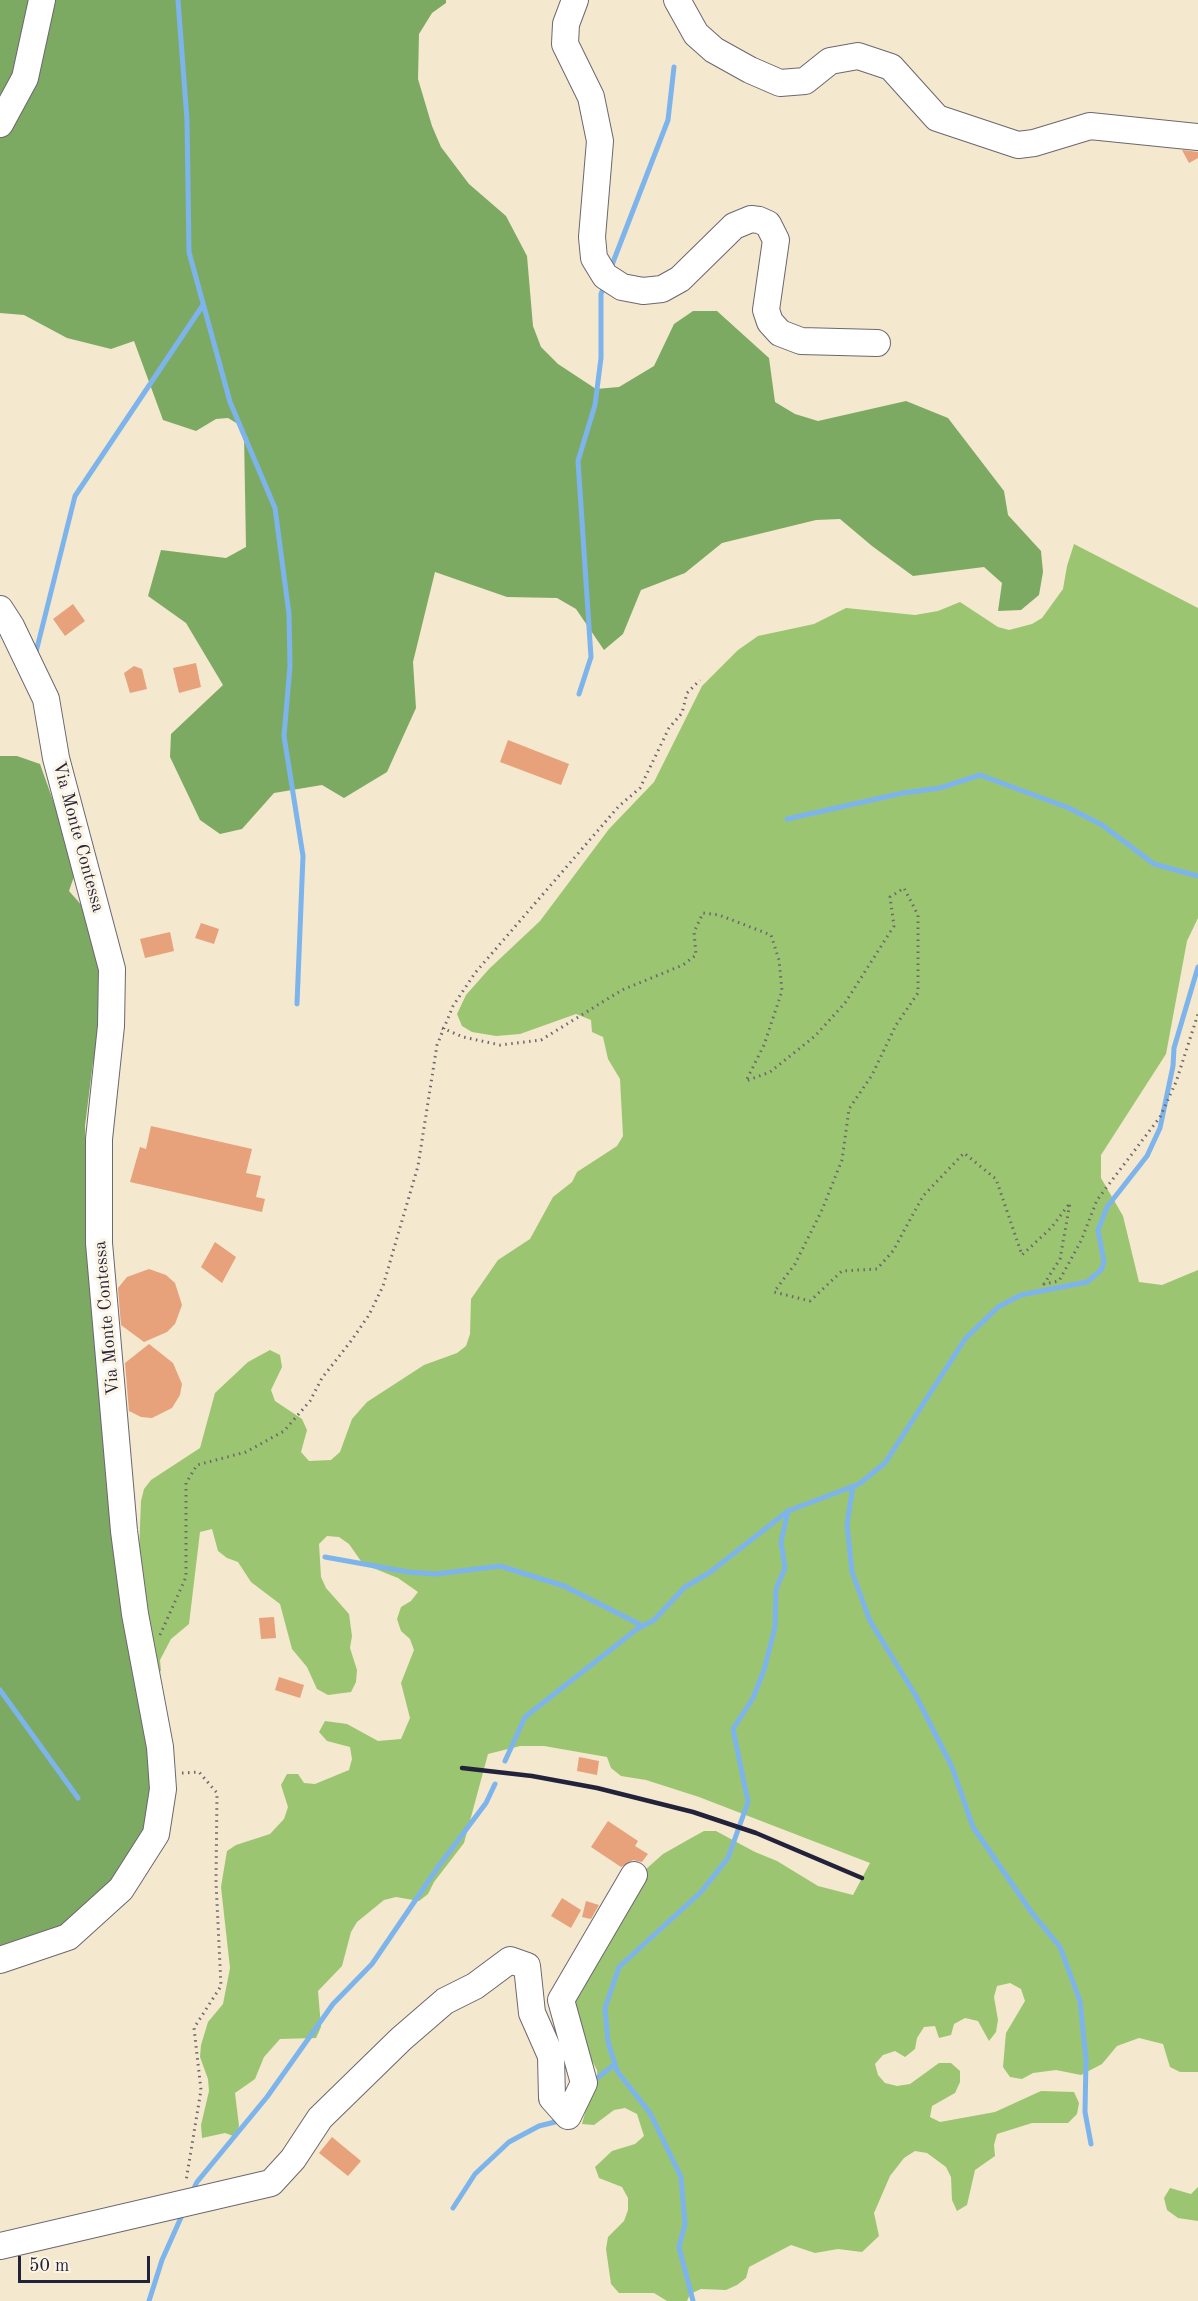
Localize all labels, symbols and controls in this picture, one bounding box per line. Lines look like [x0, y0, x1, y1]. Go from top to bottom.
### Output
street label: Via Monte Contessa [48, 759, 108, 915]
street label: Via Monte Contessa [89, 1240, 125, 1396]
scale bar [21, 2244, 153, 2282]
text: 50 m [29, 2257, 69, 2275]

